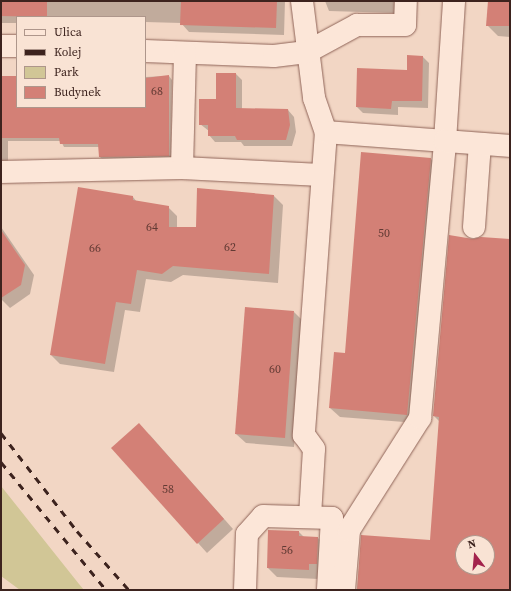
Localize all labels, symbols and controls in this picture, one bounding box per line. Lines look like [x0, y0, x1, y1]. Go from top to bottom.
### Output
legend [16, 16, 146, 108]
text: Ulica [54, 24, 82, 40]
text: Kolej [54, 44, 81, 60]
text: Park [54, 64, 79, 80]
text: Budynek [54, 84, 101, 100]
house number: 68 [151, 85, 163, 99]
house number: 64 [146, 221, 158, 235]
house number: 50 [378, 227, 390, 241]
house number: 62 [224, 241, 236, 255]
house number: 66 [89, 242, 101, 256]
house number: 60 [269, 363, 281, 377]
house number: 58 [162, 483, 174, 497]
north arrow [455, 535, 495, 575]
text: N [466, 536, 478, 552]
house number: 56 [281, 544, 293, 558]

